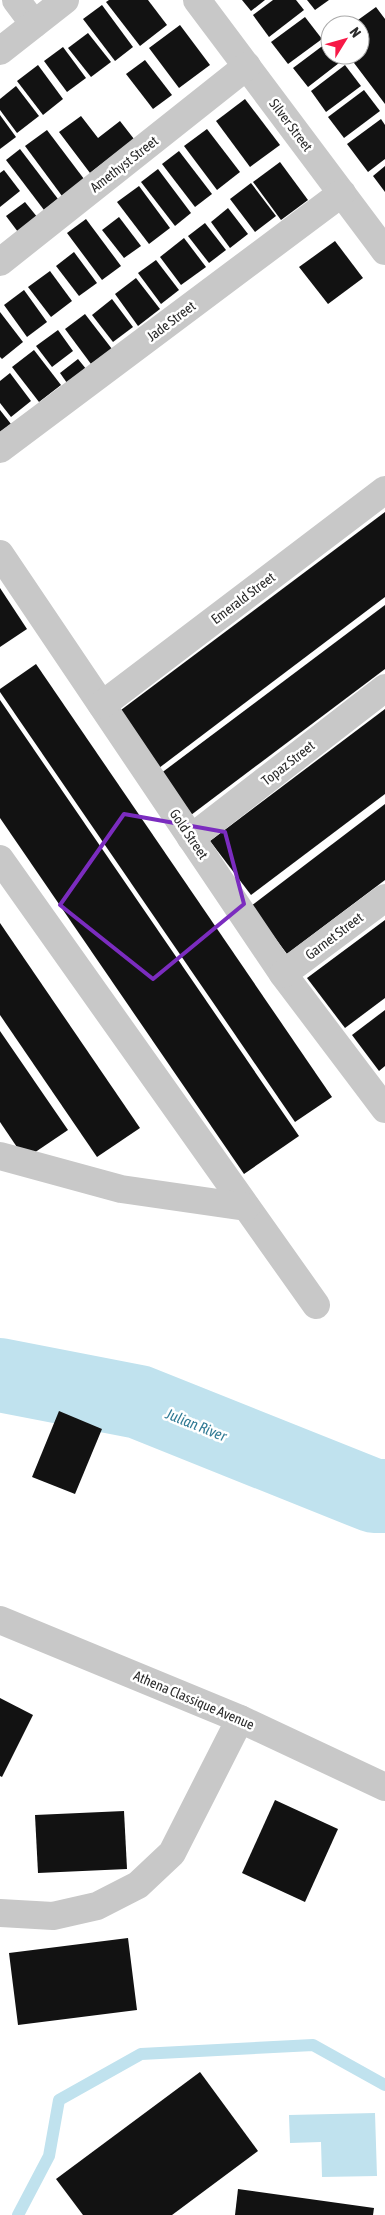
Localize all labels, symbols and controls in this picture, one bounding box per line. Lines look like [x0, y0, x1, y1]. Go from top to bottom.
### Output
north arrow [320, 15, 370, 65]
text: N [347, 24, 364, 40]
street label: Silver Street [266, 96, 316, 154]
street label: Amethyst Street [87, 133, 161, 195]
street label: Jade Street [144, 298, 198, 344]
street label: Emerald Street [208, 569, 278, 627]
street label: Topaz Street [258, 737, 318, 789]
street label: Gold Street [166, 806, 212, 862]
street label: Garnet Street [302, 909, 366, 963]
water label: Julian River [162, 1404, 230, 1445]
street label: Athena Classique Avenue [131, 1667, 257, 1733]

